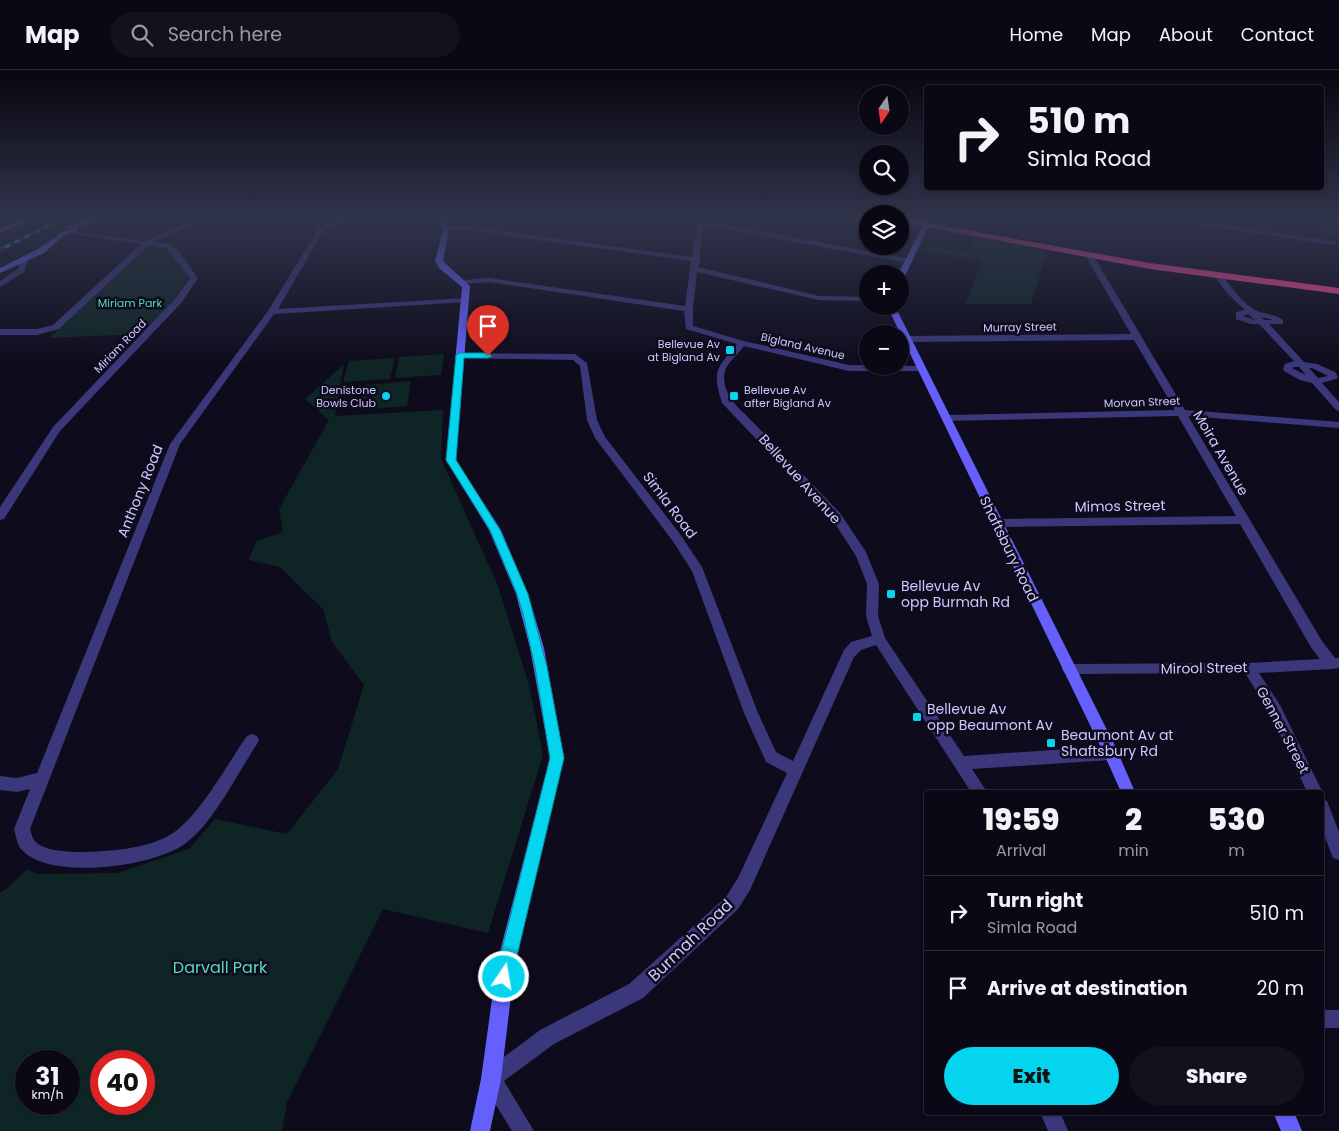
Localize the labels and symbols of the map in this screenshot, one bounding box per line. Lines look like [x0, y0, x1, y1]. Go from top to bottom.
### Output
north arrow [859, 85, 909, 135]
park label: Miriam Park [98, 295, 162, 311]
pin [467, 305, 509, 356]
street label: Miriam Road [90, 316, 150, 376]
street label: Murray Street [983, 318, 1057, 336]
street label: Bigland Avenue [759, 329, 847, 363]
place label: Bellevue Av at Bigland Av [648, 336, 721, 365]
marker: Bellevue Av at Bigland Av [724, 344, 736, 356]
place label: Denistone Bowls Club [316, 382, 376, 411]
place label: Bellevue Av after Bigland Av [744, 382, 832, 411]
marker: Denistone Bowls Club [380, 390, 392, 402]
marker: Bellevue Av after Bigland Av [728, 390, 740, 402]
street label: Morvan Street [1104, 393, 1180, 411]
street label: Moira Avenue [1188, 407, 1254, 500]
street label: Bellevue Avenue [754, 430, 846, 529]
street label: Anthony Road [112, 442, 168, 540]
street label: Simla Road [638, 467, 702, 543]
street label: Shaftsbury Road [975, 493, 1043, 605]
street label: Mimos Street [1074, 495, 1166, 517]
place label: Bellevue Av opp Burmah Rd [901, 576, 1010, 612]
marker: Bellevue Av opp Burmah Rd [885, 588, 897, 600]
street label: Mirool Street [1160, 657, 1248, 679]
street label: Genner Street [1252, 683, 1314, 777]
place label: Bellevue Av opp Beaumont Av [927, 699, 1053, 735]
marker: Bellevue Av opp Beaumont Av [911, 711, 923, 723]
place label: Beaumont Av at Shaftsbury Rd [1061, 725, 1173, 761]
marker: Beaumont Av at Shaftsbury Rd [1045, 737, 1057, 749]
street label: Burmah Road [643, 894, 738, 987]
position arrow [477, 950, 529, 1002]
park label: Darvall Park [173, 956, 268, 979]
speed limit sign: 40 [90, 1050, 155, 1115]

